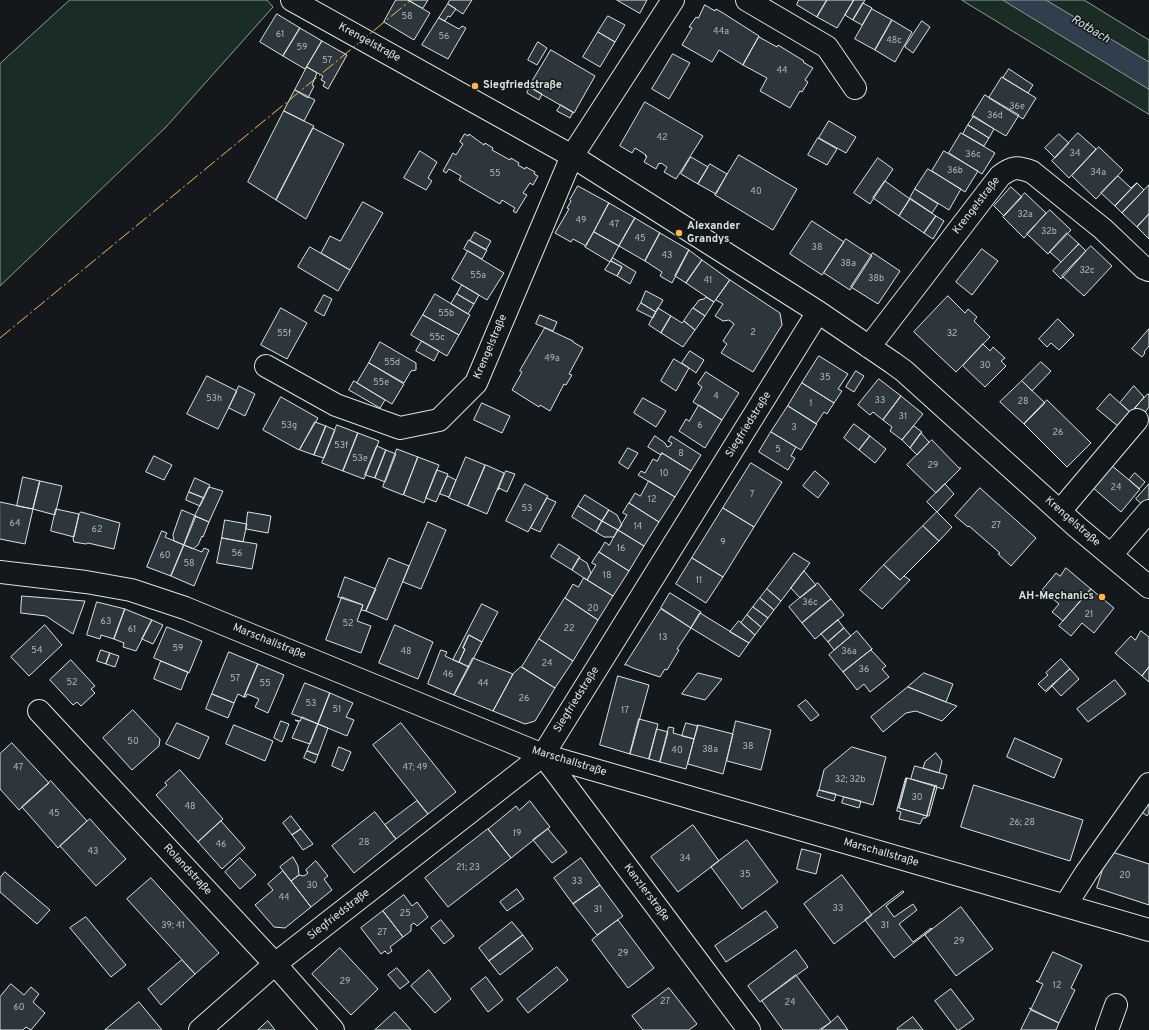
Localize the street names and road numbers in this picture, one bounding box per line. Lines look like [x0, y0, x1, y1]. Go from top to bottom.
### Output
street label: Krengelstraße [336, 20, 402, 66]
street label: Krengelstraße [951, 175, 1003, 237]
street label: Krengelstraße [471, 313, 511, 381]
street label: Siegfriedstraße [723, 390, 775, 460]
street label: Krengelstraße [1042, 494, 1102, 550]
street label: Marschallstraße [231, 621, 307, 663]
street label: Siegfriedstraße [551, 665, 603, 735]
street label: Marschallstraße [530, 744, 608, 780]
street label: Marschallstraße [842, 836, 920, 870]
street label: Rolandstraße [160, 842, 214, 898]
street label: Kanzlerstraße [620, 862, 672, 924]
street label: Siegfriedstraße [305, 887, 373, 943]

